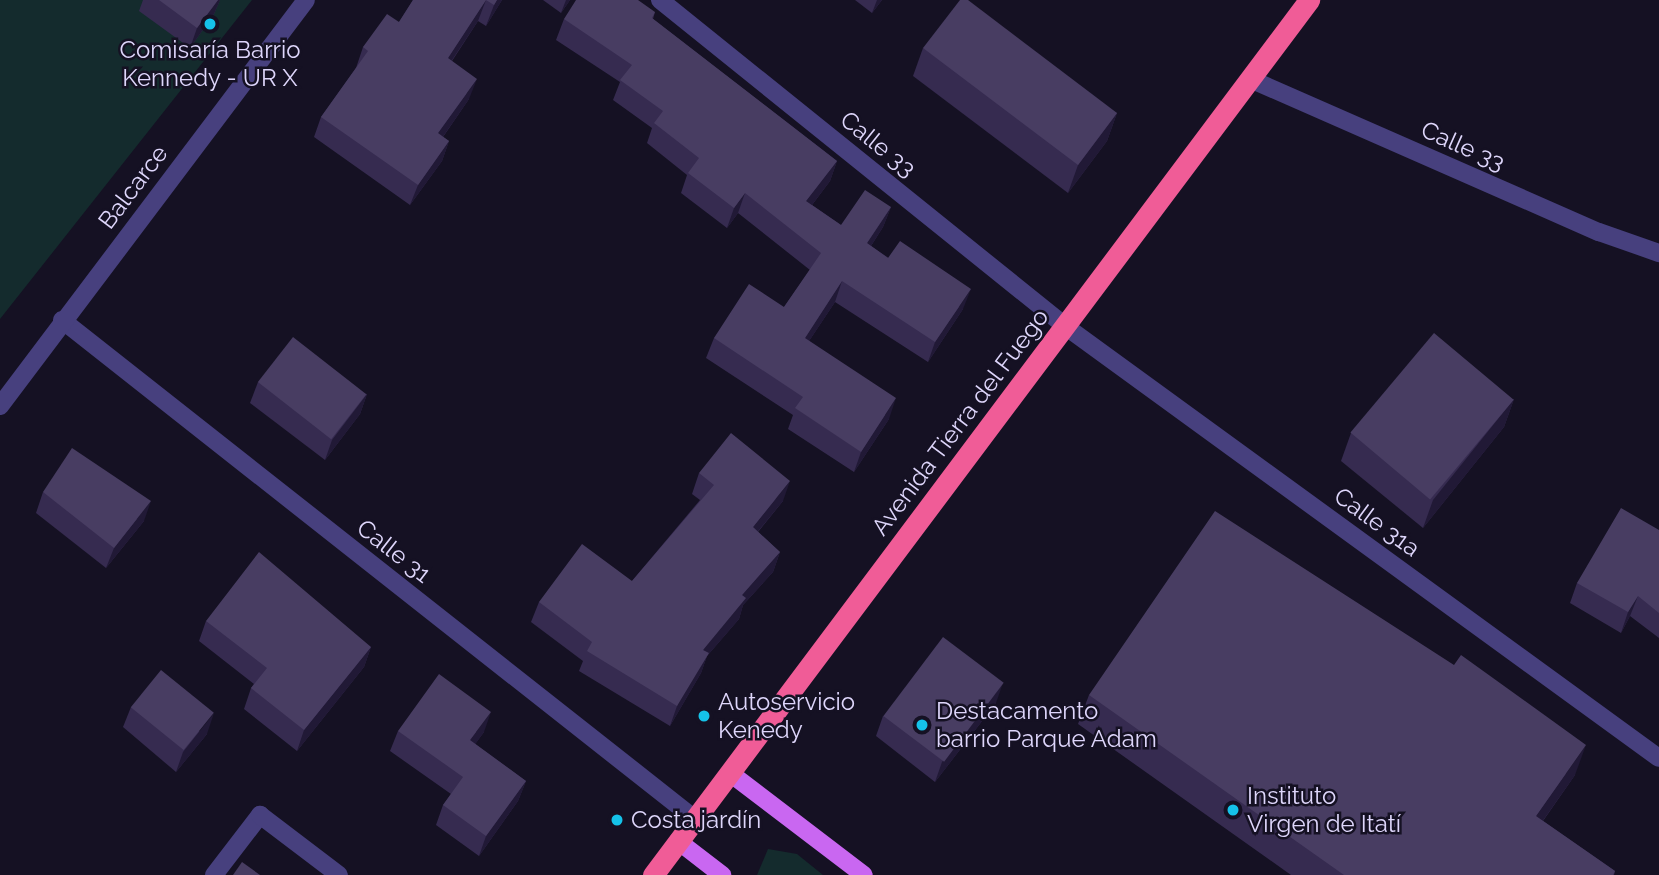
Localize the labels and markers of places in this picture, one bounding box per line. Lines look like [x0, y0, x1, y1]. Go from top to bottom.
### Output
marker: Comisaría Barrio Kennedy - UR X [202, 16, 218, 32]
place label: Comisaría Barrio Kennedy - UR X [120, 36, 300, 92]
place label: Autoservicio Kenedy [718, 688, 855, 744]
place label: Destacamento barrio Parque Adam [936, 697, 1158, 753]
marker: Autoservicio Kenedy [696, 708, 712, 724]
marker: Destacamento barrio Parque Adam [914, 717, 930, 733]
place label: Instituto Virgen de Itatí [1247, 782, 1401, 838]
marker: Instituto Virgen de Itatí [1225, 802, 1241, 818]
place label: Costa jardín [631, 806, 761, 834]
marker: Costa jardín [609, 812, 625, 828]

